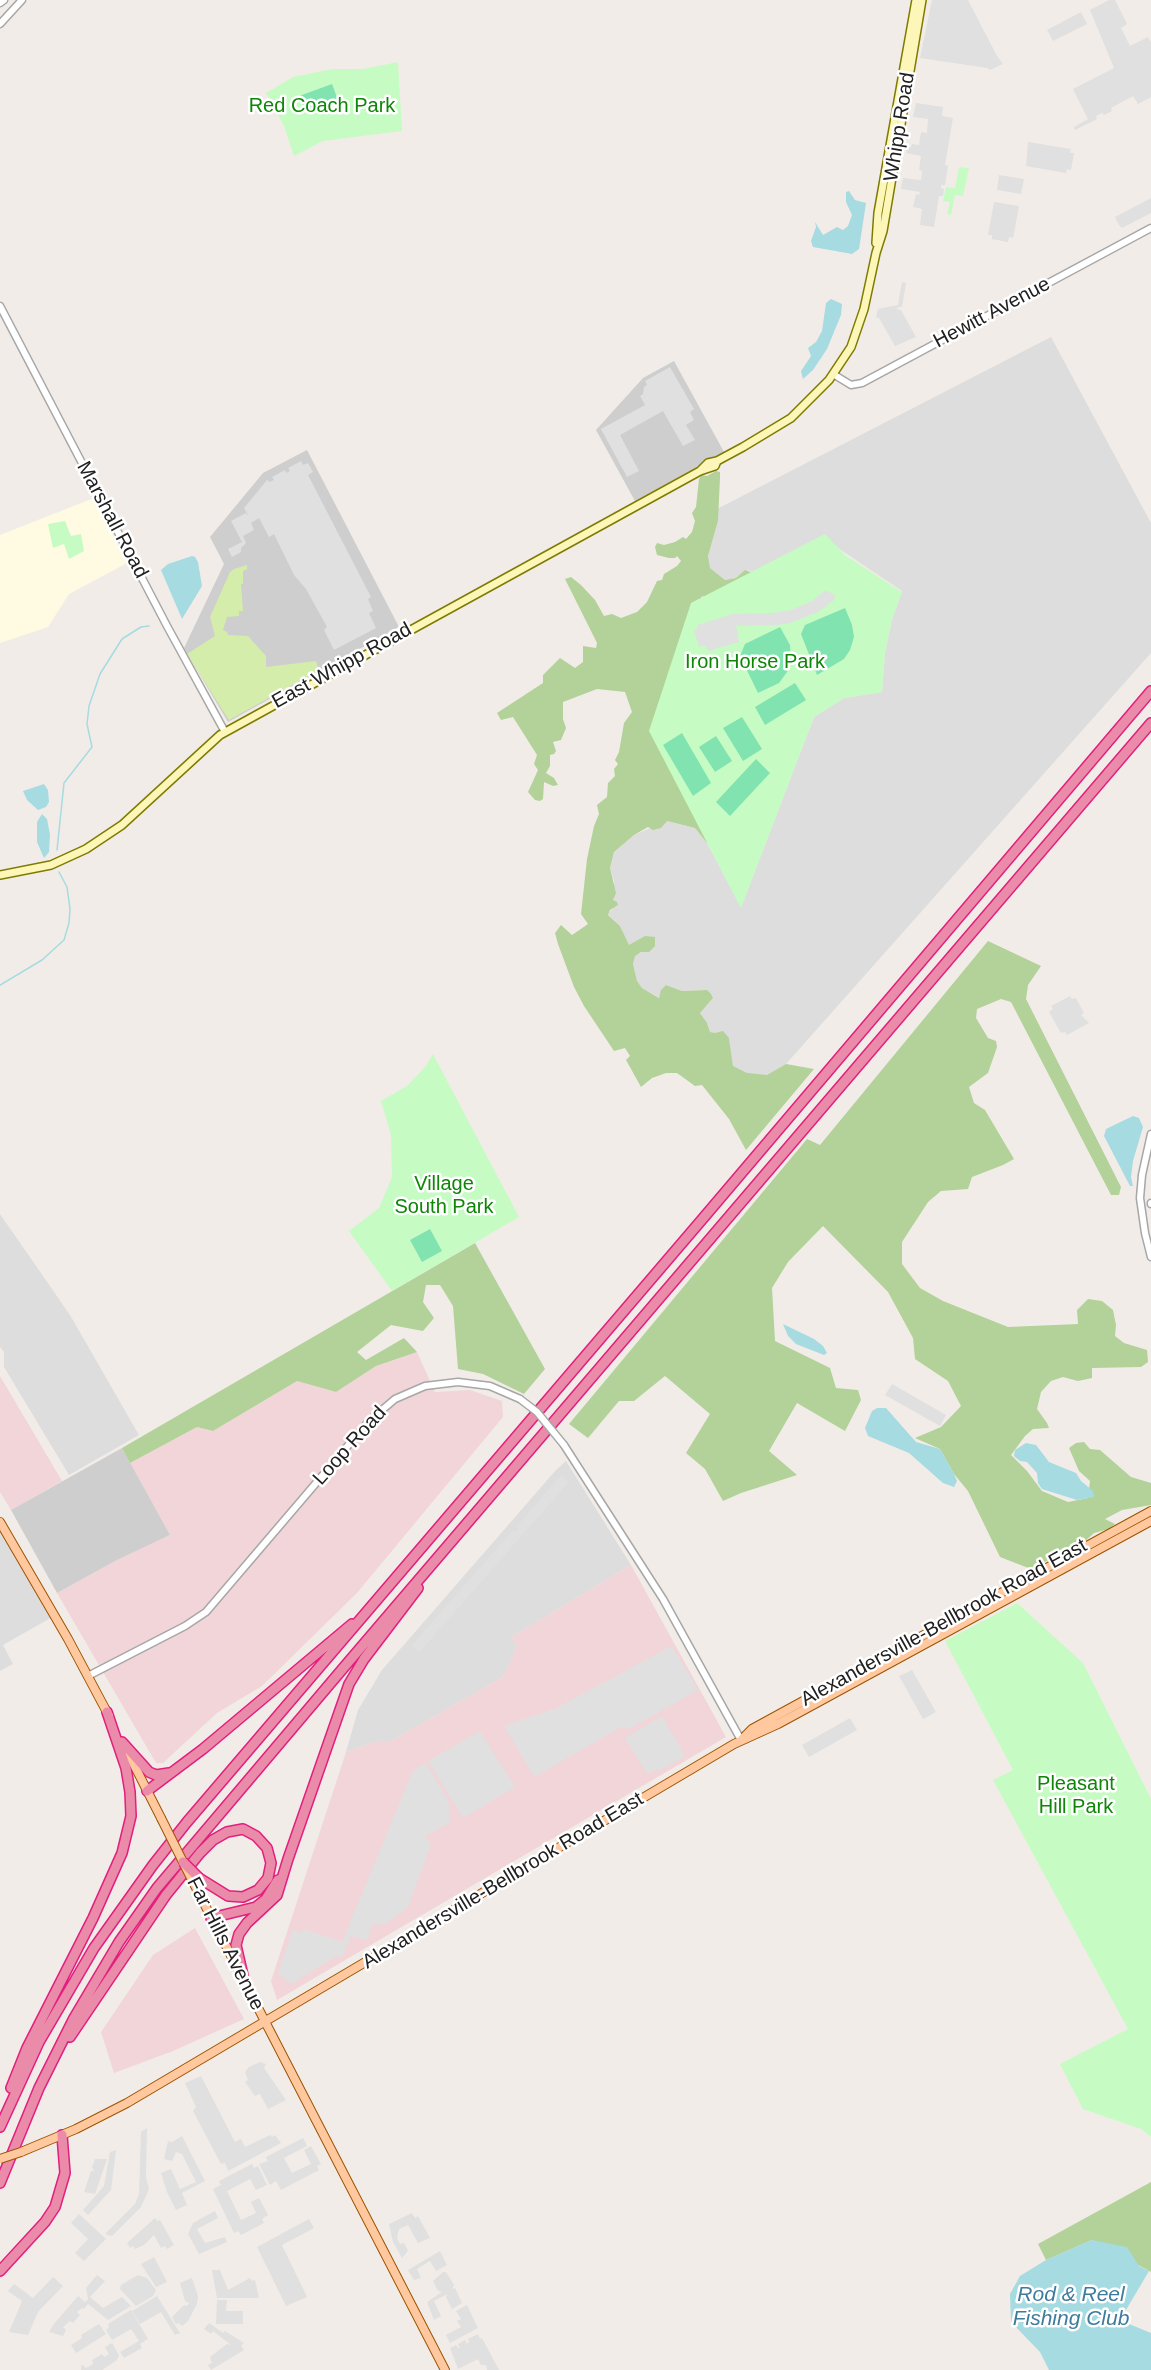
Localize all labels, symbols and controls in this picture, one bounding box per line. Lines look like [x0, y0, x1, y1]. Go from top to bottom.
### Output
street label: Whipp Road [880, 71, 920, 183]
park label: Red Coach Park [249, 94, 395, 118]
street label: Hewitt Avenue [930, 272, 1054, 354]
street label: Marshall Road [71, 457, 153, 583]
street label: East Whipp Road [268, 618, 416, 714]
park label: Iron Horse Park [685, 650, 825, 674]
park label: Village South Park [395, 1172, 493, 1219]
street label: Loop Road [308, 1402, 392, 1490]
street label: Alexandersville-Bellbrook Road East [797, 1534, 1091, 1712]
park label: Pleasant Hill Park [1037, 1772, 1115, 1819]
street label: Alexandersville-Bellbrook Road East [358, 1787, 648, 1975]
street label: Far Hills Avenue [181, 1873, 269, 2015]
water label: Rod & Reel Fishing Club [1013, 2282, 1129, 2332]

